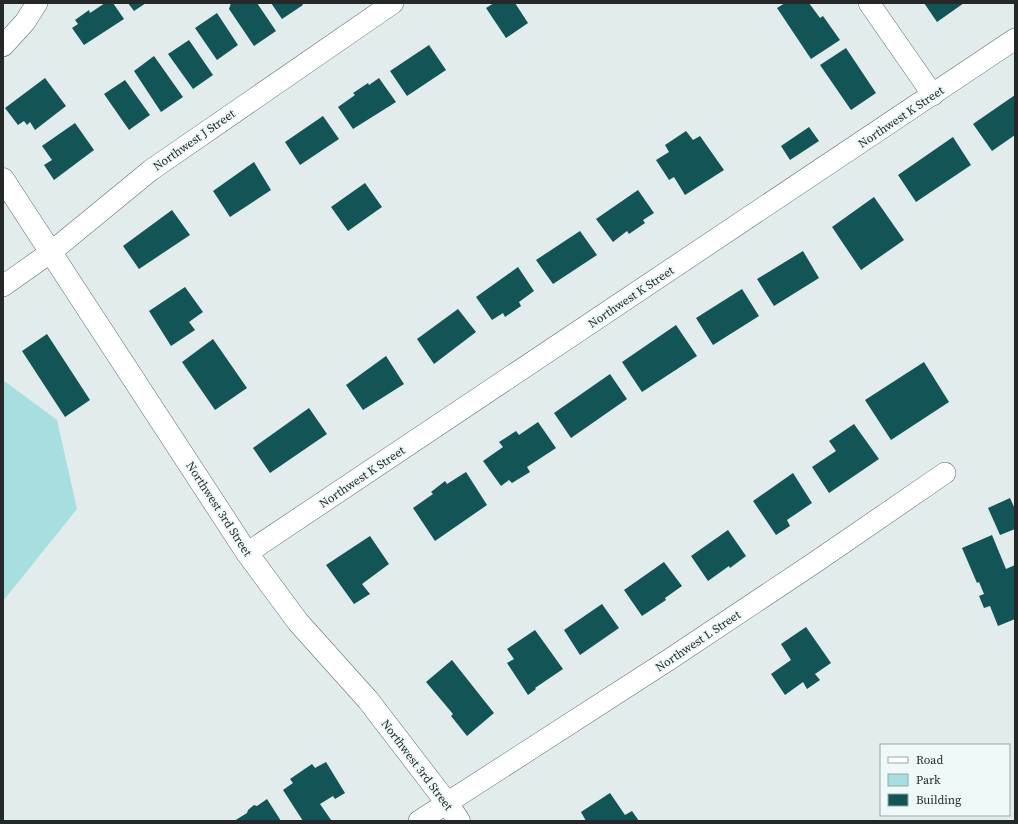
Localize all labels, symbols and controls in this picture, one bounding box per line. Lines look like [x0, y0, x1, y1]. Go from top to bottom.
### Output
street label: Northwest K Street [855, 82, 947, 152]
street label: Northwest J Street [150, 106, 238, 174]
street label: Northwest K Street [585, 262, 677, 332]
street label: Northwest K Street [316, 442, 408, 512]
street label: Northwest 3rd Street [182, 459, 256, 559]
street label: Northwest L Street [652, 607, 744, 675]
street label: Northwest 3rd Street [378, 716, 457, 814]
legend [880, 744, 1010, 816]
text: Road [916, 752, 943, 768]
text: Park [916, 772, 941, 788]
text: Building [916, 792, 961, 808]

